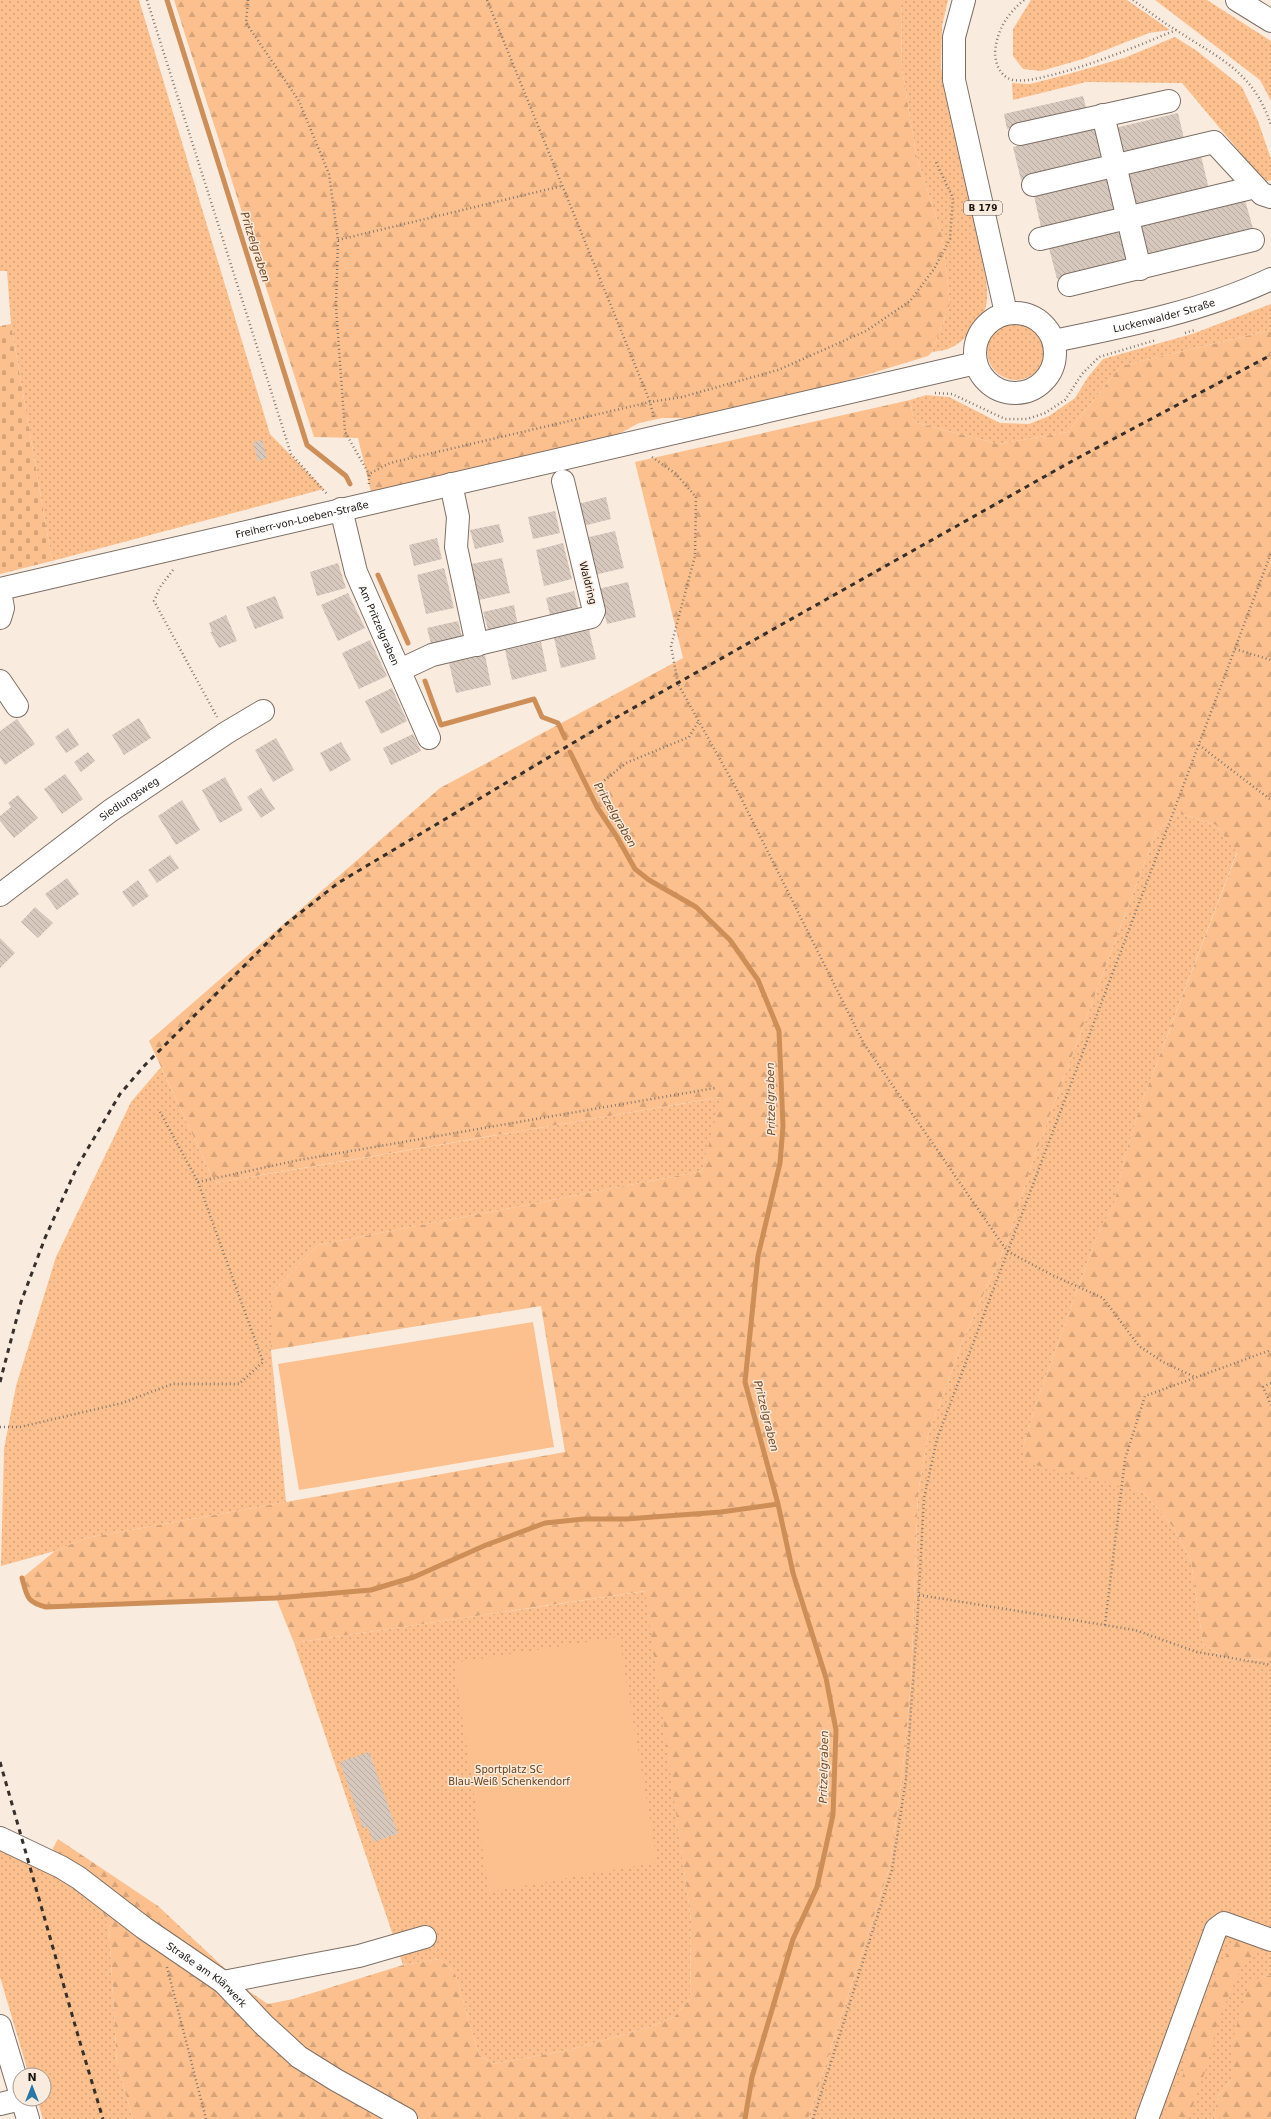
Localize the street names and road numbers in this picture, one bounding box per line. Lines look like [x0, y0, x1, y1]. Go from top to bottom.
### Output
road number: B 179 [964, 201, 1002, 215]
street label: Luckenwalder Straße [1112, 296, 1216, 334]
street label: Freiherr-von-Loeben-Straße [234, 498, 370, 540]
street label: Waldring [577, 560, 599, 606]
street label: Am Pritzelgraben [357, 584, 402, 667]
street label: Siedlungsweg [97, 774, 161, 823]
street label: Straße am Klärwerk [165, 1940, 249, 2009]

